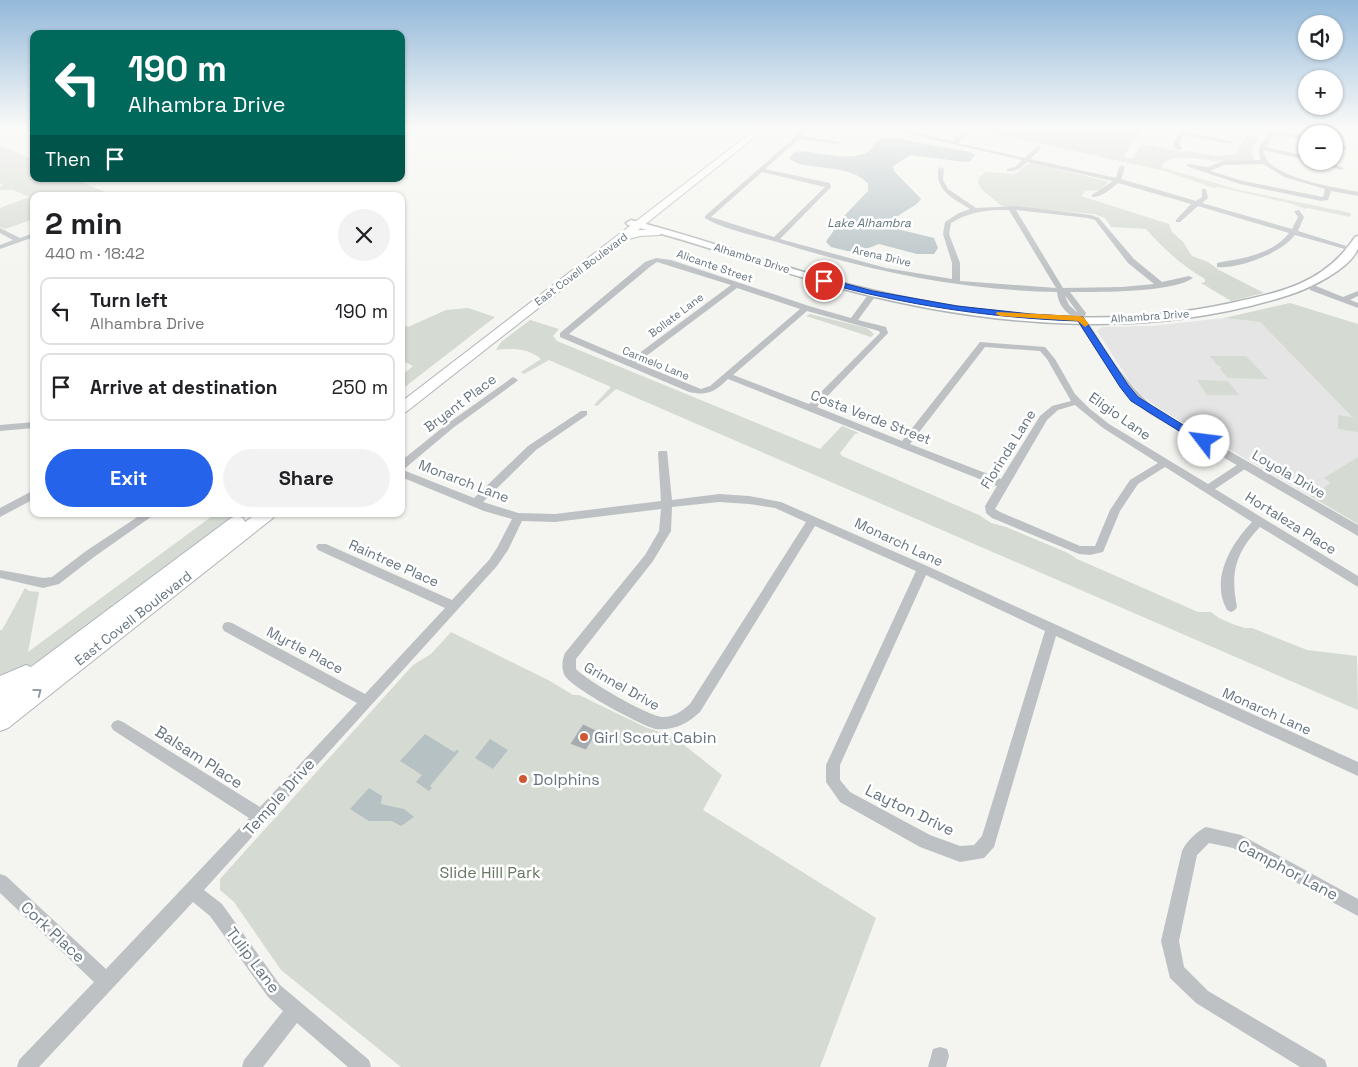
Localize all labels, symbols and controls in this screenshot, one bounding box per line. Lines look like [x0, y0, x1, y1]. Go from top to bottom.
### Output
map controls [1298, 15, 1343, 170]
button: sound [1298, 15, 1343, 60]
text: 190 m [128, 47, 227, 91]
icon: left [45, 50, 110, 115]
button: + [1298, 70, 1343, 115]
text: Alhambra Drive [128, 90, 285, 118]
button: − [1298, 125, 1343, 170]
icon: arrive [101, 145, 129, 173]
text: Then [45, 147, 91, 172]
text: 2 min [45, 204, 123, 243]
button: close [338, 209, 390, 261]
water label: Lake Alhambra [827, 215, 911, 231]
street label: East Covell Boulevard [532, 229, 630, 309]
street label: Alhambra Drive [712, 240, 792, 276]
street label: Arena Drive [851, 242, 913, 270]
text: 440 m · 18:42 [45, 243, 145, 264]
street label: Alicante Street [675, 246, 755, 286]
pin [803, 260, 845, 302]
icon: arrive [810, 267, 838, 295]
text: Turn left [90, 288, 168, 313]
street label: Bollate Lane [646, 290, 706, 340]
icon: left [47, 297, 75, 325]
text: 190 m [335, 299, 388, 324]
street label: Alhambra Drive [1110, 306, 1190, 326]
text: Alhambra Drive [90, 313, 204, 334]
street label: Carmelo Lane [620, 343, 692, 383]
street label: Bryant Place [420, 370, 500, 436]
icon: arrive [47, 373, 75, 401]
text: Arrive at destination [90, 375, 278, 400]
text: 250 m [332, 375, 388, 400]
street label: Costa Verde Street [808, 386, 934, 448]
street label: Eligio Lane [1085, 388, 1155, 444]
street label: Florinda Lane [976, 406, 1040, 492]
position arrow [1177, 414, 1229, 466]
street label: Loyola Drive [1249, 446, 1329, 502]
button: Exit [45, 449, 213, 507]
button: Share [223, 449, 390, 507]
street label: Monarch Lane [416, 455, 512, 507]
street label: Hortaleza Place [1242, 488, 1340, 558]
street label: Monarch Lane [852, 514, 946, 570]
street label: Raintree Place [346, 535, 442, 591]
street label: East Covell Boulevard [71, 567, 195, 669]
street label: Myrtle Place [264, 622, 346, 678]
street label: Grinnel Drive [581, 658, 663, 714]
street label: Monarch Lane [1220, 683, 1314, 739]
one-way arrow [33, 688, 42, 697]
street label: Balsam Place [151, 721, 247, 793]
place label: Girl Scout Cabin [594, 727, 717, 748]
marker: Girl Scout Cabin [578, 731, 590, 743]
street label: Temple Drive [239, 754, 319, 840]
place label: Dolphins [533, 769, 600, 790]
marker: Dolphins [517, 773, 529, 785]
street label: Layton Drive [862, 779, 958, 841]
street label: Camphor Lane [1234, 835, 1342, 905]
park label: Slide Hill Park [439, 862, 541, 883]
street label: Cork Place [16, 897, 90, 967]
street label: Tulip Lane [221, 923, 285, 997]

